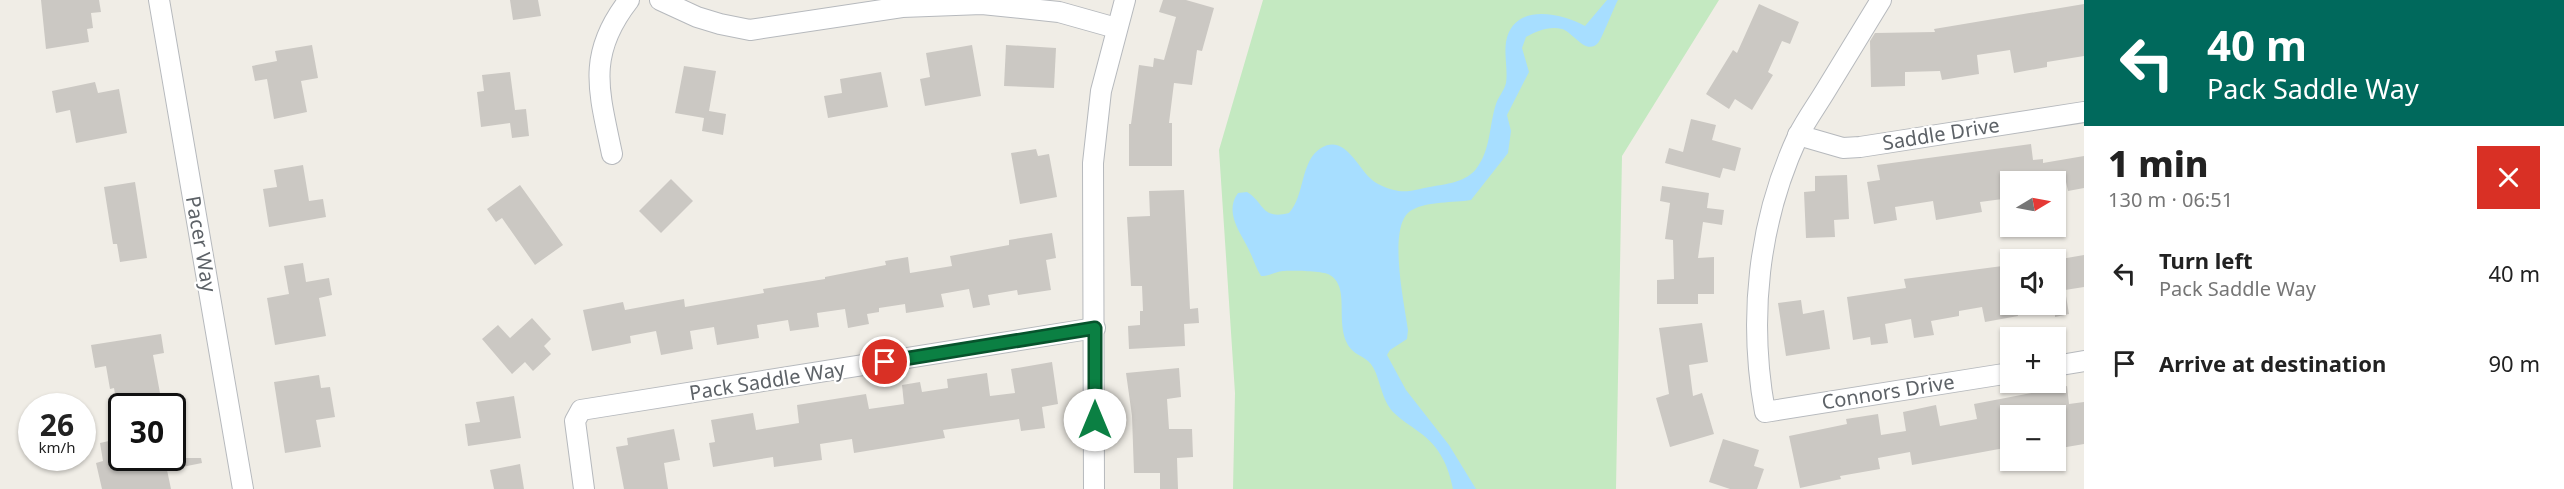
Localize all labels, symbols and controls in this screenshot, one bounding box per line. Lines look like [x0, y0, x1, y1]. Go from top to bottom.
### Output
text: 40 m [2207, 16, 2307, 73]
icon: left [2108, 24, 2186, 102]
text: Pack Saddle Way [2207, 70, 2419, 107]
street label: Saddle Drive [1881, 111, 2001, 156]
text: 1 min [2108, 139, 2209, 188]
button: close [2477, 146, 2540, 209]
north arrow [2000, 171, 2066, 237]
map controls [2000, 171, 2066, 471]
text: 130 m · 06:51 [2108, 186, 2233, 213]
street label: Pacer Way [180, 194, 223, 295]
text: Turn left [2159, 245, 2253, 275]
button: sound [2000, 249, 2066, 315]
icon: left [2108, 257, 2141, 290]
text: 40 m [2489, 258, 2540, 288]
text: Pack Saddle Way [2159, 275, 2316, 302]
button: + [2000, 327, 2066, 393]
pin [859, 336, 910, 387]
icon: arrive [868, 345, 901, 378]
icon: arrive [2108, 347, 2141, 380]
text: Arrive at destination [2159, 348, 2386, 378]
text: 90 m [2489, 348, 2540, 378]
street label: Pack Saddle Way [687, 355, 847, 406]
street label: Connors Drive [1820, 368, 1956, 415]
position arrow [1063, 388, 1127, 452]
speed limit sign: 30 [108, 393, 186, 471]
text: 26 [40, 404, 74, 445]
button: − [2000, 405, 2066, 471]
text: km/h [39, 437, 75, 457]

